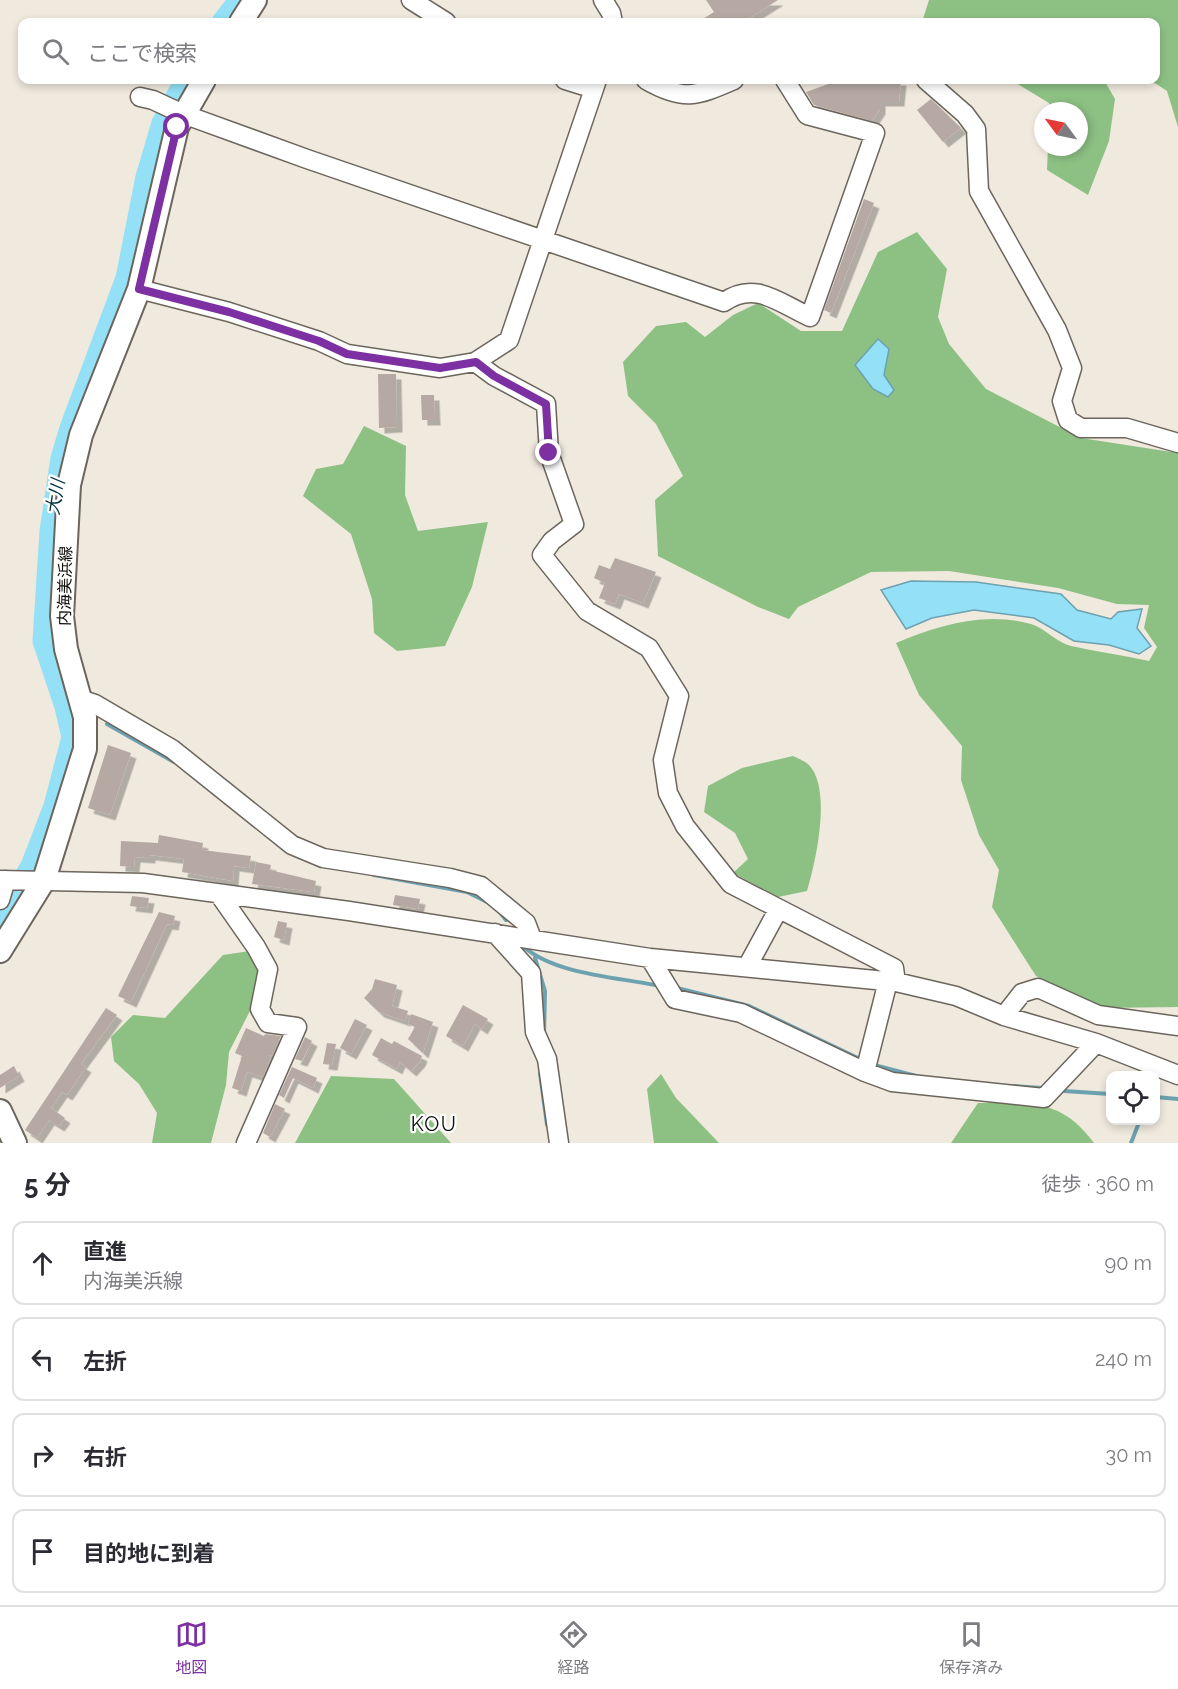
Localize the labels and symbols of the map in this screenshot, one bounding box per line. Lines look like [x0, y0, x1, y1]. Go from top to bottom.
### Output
north arrow [1034, 102, 1088, 156]
route start [163, 113, 189, 139]
route end [535, 439, 561, 465]
water label: 大川 [42, 476, 68, 516]
street label: 内海美浜線 [55, 546, 75, 626]
district label: KOU [411, 1112, 457, 1136]

